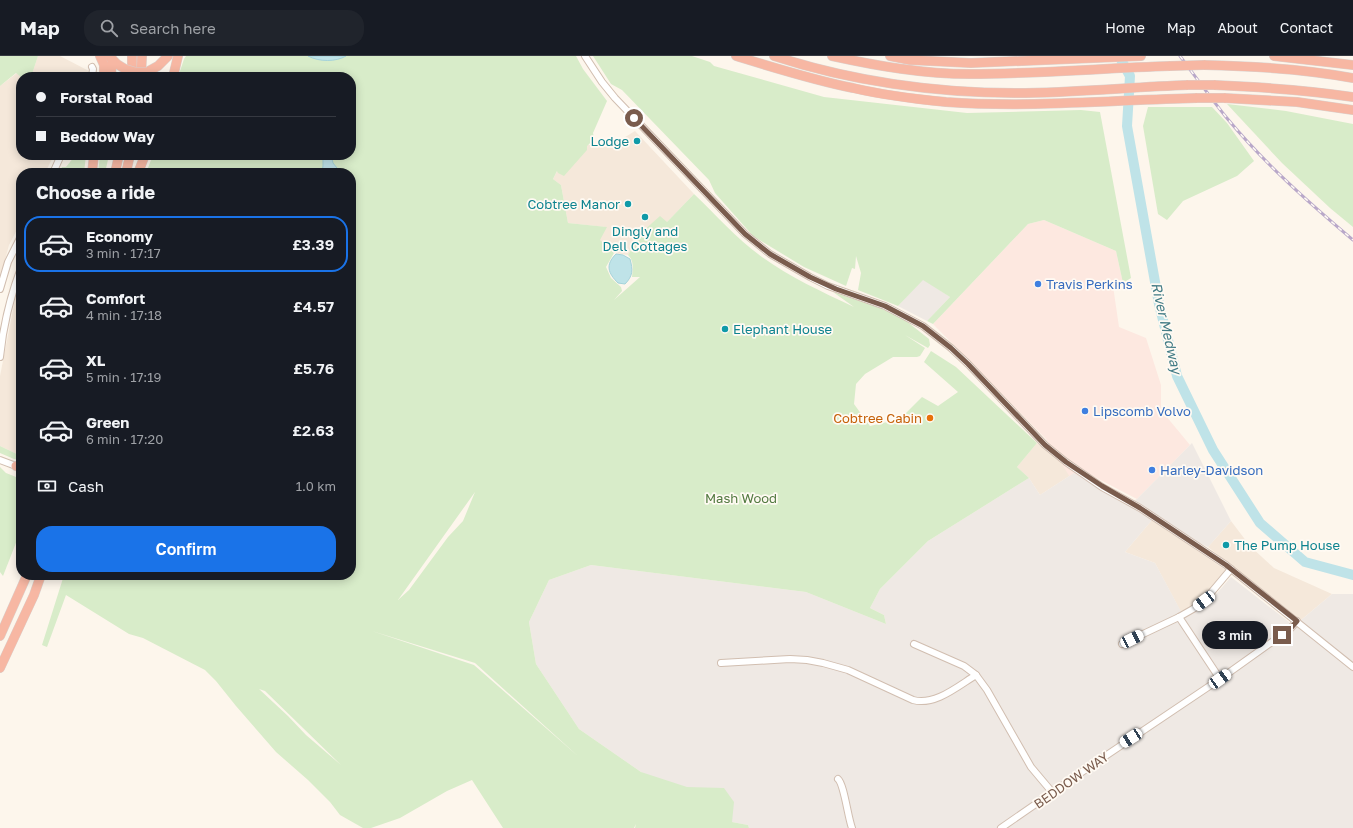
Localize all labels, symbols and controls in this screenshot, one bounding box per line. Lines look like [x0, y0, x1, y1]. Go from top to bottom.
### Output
search box [84, 10, 364, 46]
text: Map [20, 16, 60, 39]
icon: search [98, 17, 120, 39]
text: Search here [130, 19, 216, 37]
text: Home [1105, 19, 1145, 36]
text: Map [1167, 19, 1195, 36]
text: About [1217, 19, 1258, 36]
text: Contact [1280, 19, 1333, 36]
text: Forstal Road [60, 88, 153, 106]
route start [625, 109, 643, 127]
text: Beddow Way [60, 127, 155, 145]
place label: Lodge [590, 133, 629, 149]
marker: Lodge [632, 136, 642, 146]
text: Choose a ride [36, 181, 155, 203]
place label: Cobtree Manor [528, 196, 620, 212]
marker: Cobtree Manor [623, 199, 633, 209]
marker: Dingly and Dell Cottages [640, 212, 650, 222]
place label: Dingly and Dell Cottages [603, 223, 688, 254]
icon: car [38, 226, 74, 262]
text: Economy [86, 227, 153, 245]
text: £3.39 [292, 235, 334, 253]
text: 3 min · 17:17 [86, 245, 161, 261]
place label: Travis Perkins [1046, 276, 1133, 292]
marker: Travis Perkins [1033, 279, 1043, 289]
water label: River Medway [1148, 281, 1186, 377]
icon: car [38, 288, 74, 324]
text: Comfort [86, 289, 145, 307]
text: £4.57 [293, 297, 334, 315]
text: 4 min · 17:18 [86, 307, 162, 323]
place label: Elephant House [733, 321, 832, 337]
marker: Elephant House [720, 324, 730, 334]
icon: car [38, 350, 74, 386]
text: XL [86, 351, 105, 369]
text: £5.76 [293, 359, 334, 377]
text: 5 min · 17:19 [86, 369, 161, 385]
place label: Lipscomb Volvo [1093, 403, 1191, 419]
marker: Lipscomb Volvo [1080, 406, 1090, 416]
place label: Cobtree Cabin [833, 410, 922, 426]
icon: car [38, 412, 74, 448]
text: Green [86, 413, 129, 431]
marker: Cobtree Cabin [925, 413, 935, 423]
text: £2.63 [292, 421, 334, 439]
text: 6 min · 17:20 [86, 431, 163, 447]
place label: Harley-Davidson [1160, 462, 1263, 478]
marker: Harley-Davidson [1147, 465, 1157, 475]
icon: cash [36, 475, 58, 497]
text: Cash [68, 477, 104, 495]
text: 1.0 km [296, 478, 336, 494]
park label: Mash Wood [705, 490, 777, 506]
button: Confirm [36, 526, 336, 572]
place label: The Pump House [1234, 537, 1340, 553]
marker: The Pump House [1221, 540, 1231, 550]
car [1191, 589, 1217, 613]
callout: 3 min [1202, 621, 1268, 649]
route end [1273, 626, 1291, 644]
text: 3 min [1218, 627, 1252, 643]
car [1119, 628, 1145, 650]
car [1207, 667, 1233, 691]
car [1118, 726, 1144, 750]
street label: BEDDOW WAY [1031, 748, 1112, 812]

